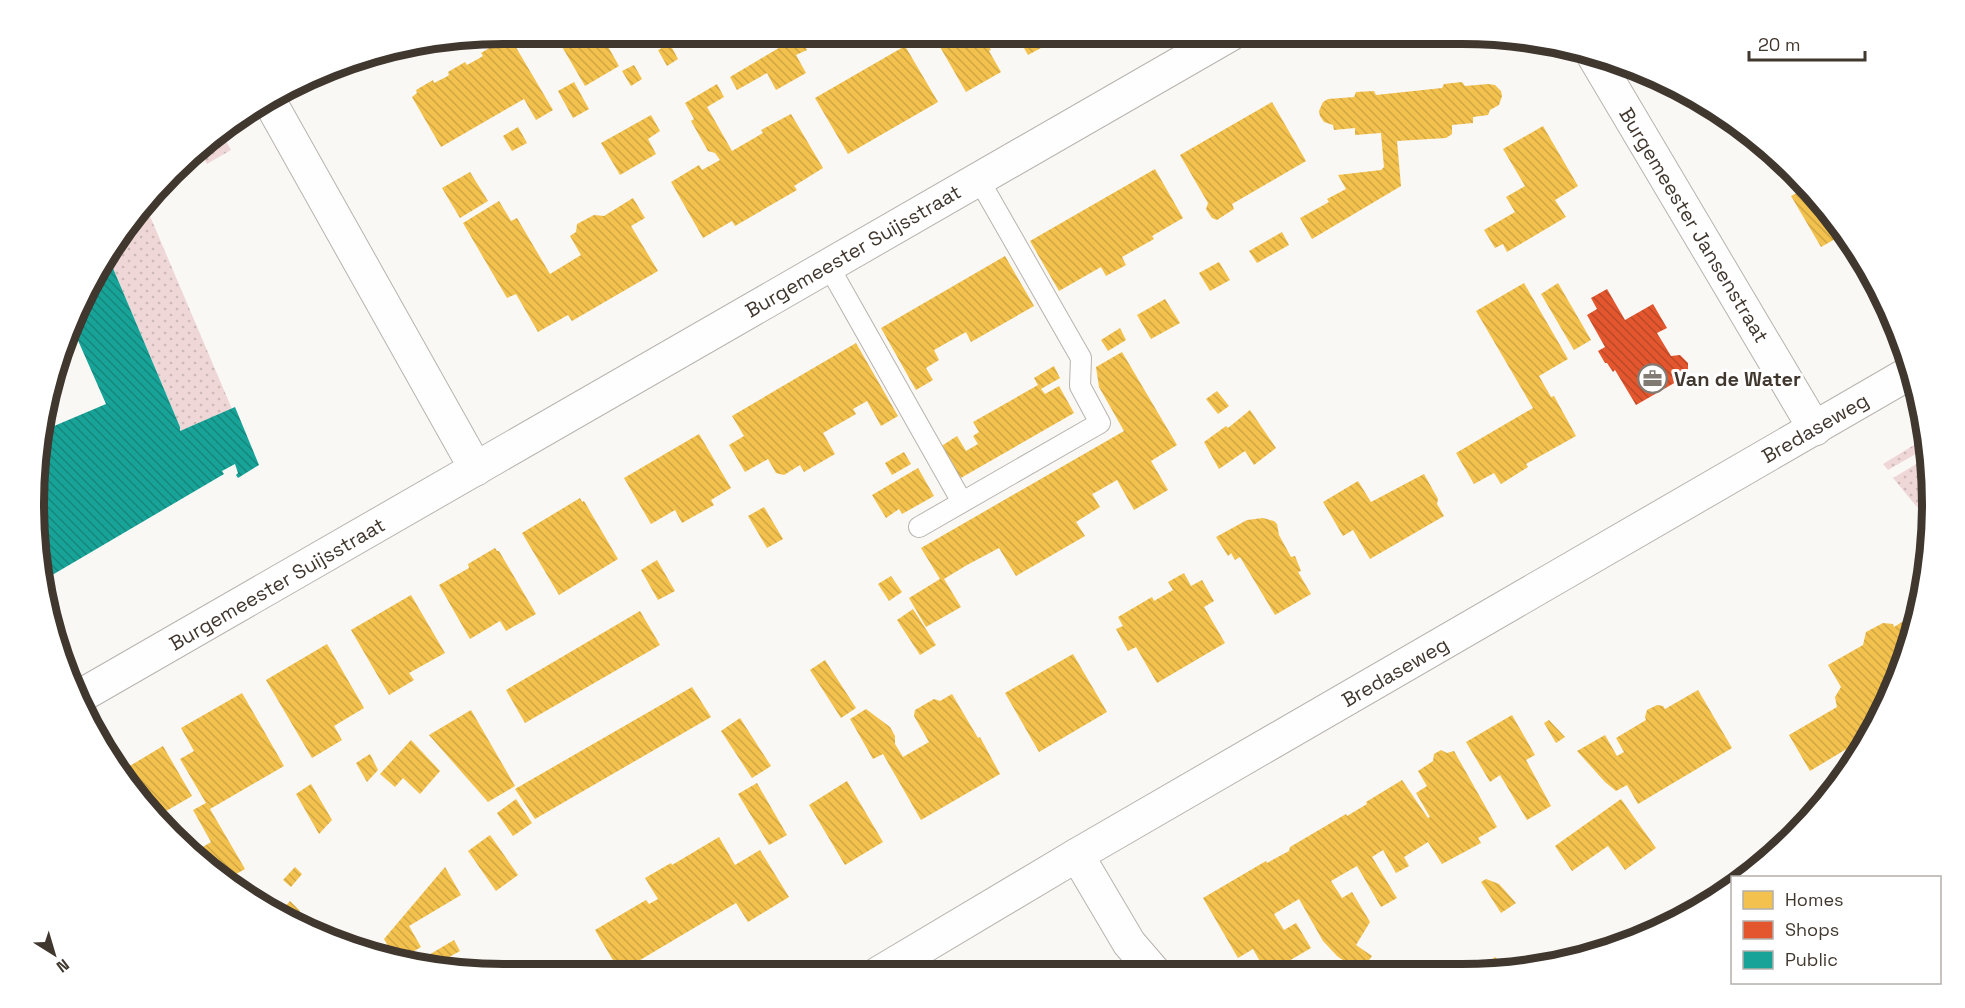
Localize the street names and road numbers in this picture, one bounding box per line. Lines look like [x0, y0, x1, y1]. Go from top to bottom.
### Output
street label: Burgemeester Jansenstraat [1613, 103, 1775, 347]
street label: Burgemeester Suijsstraat [740, 178, 966, 324]
street label: Bredaseweg [1757, 387, 1873, 469]
street label: Burgemeester Suijsstraat [164, 511, 390, 657]
street label: Bredaseweg [1337, 631, 1453, 713]

